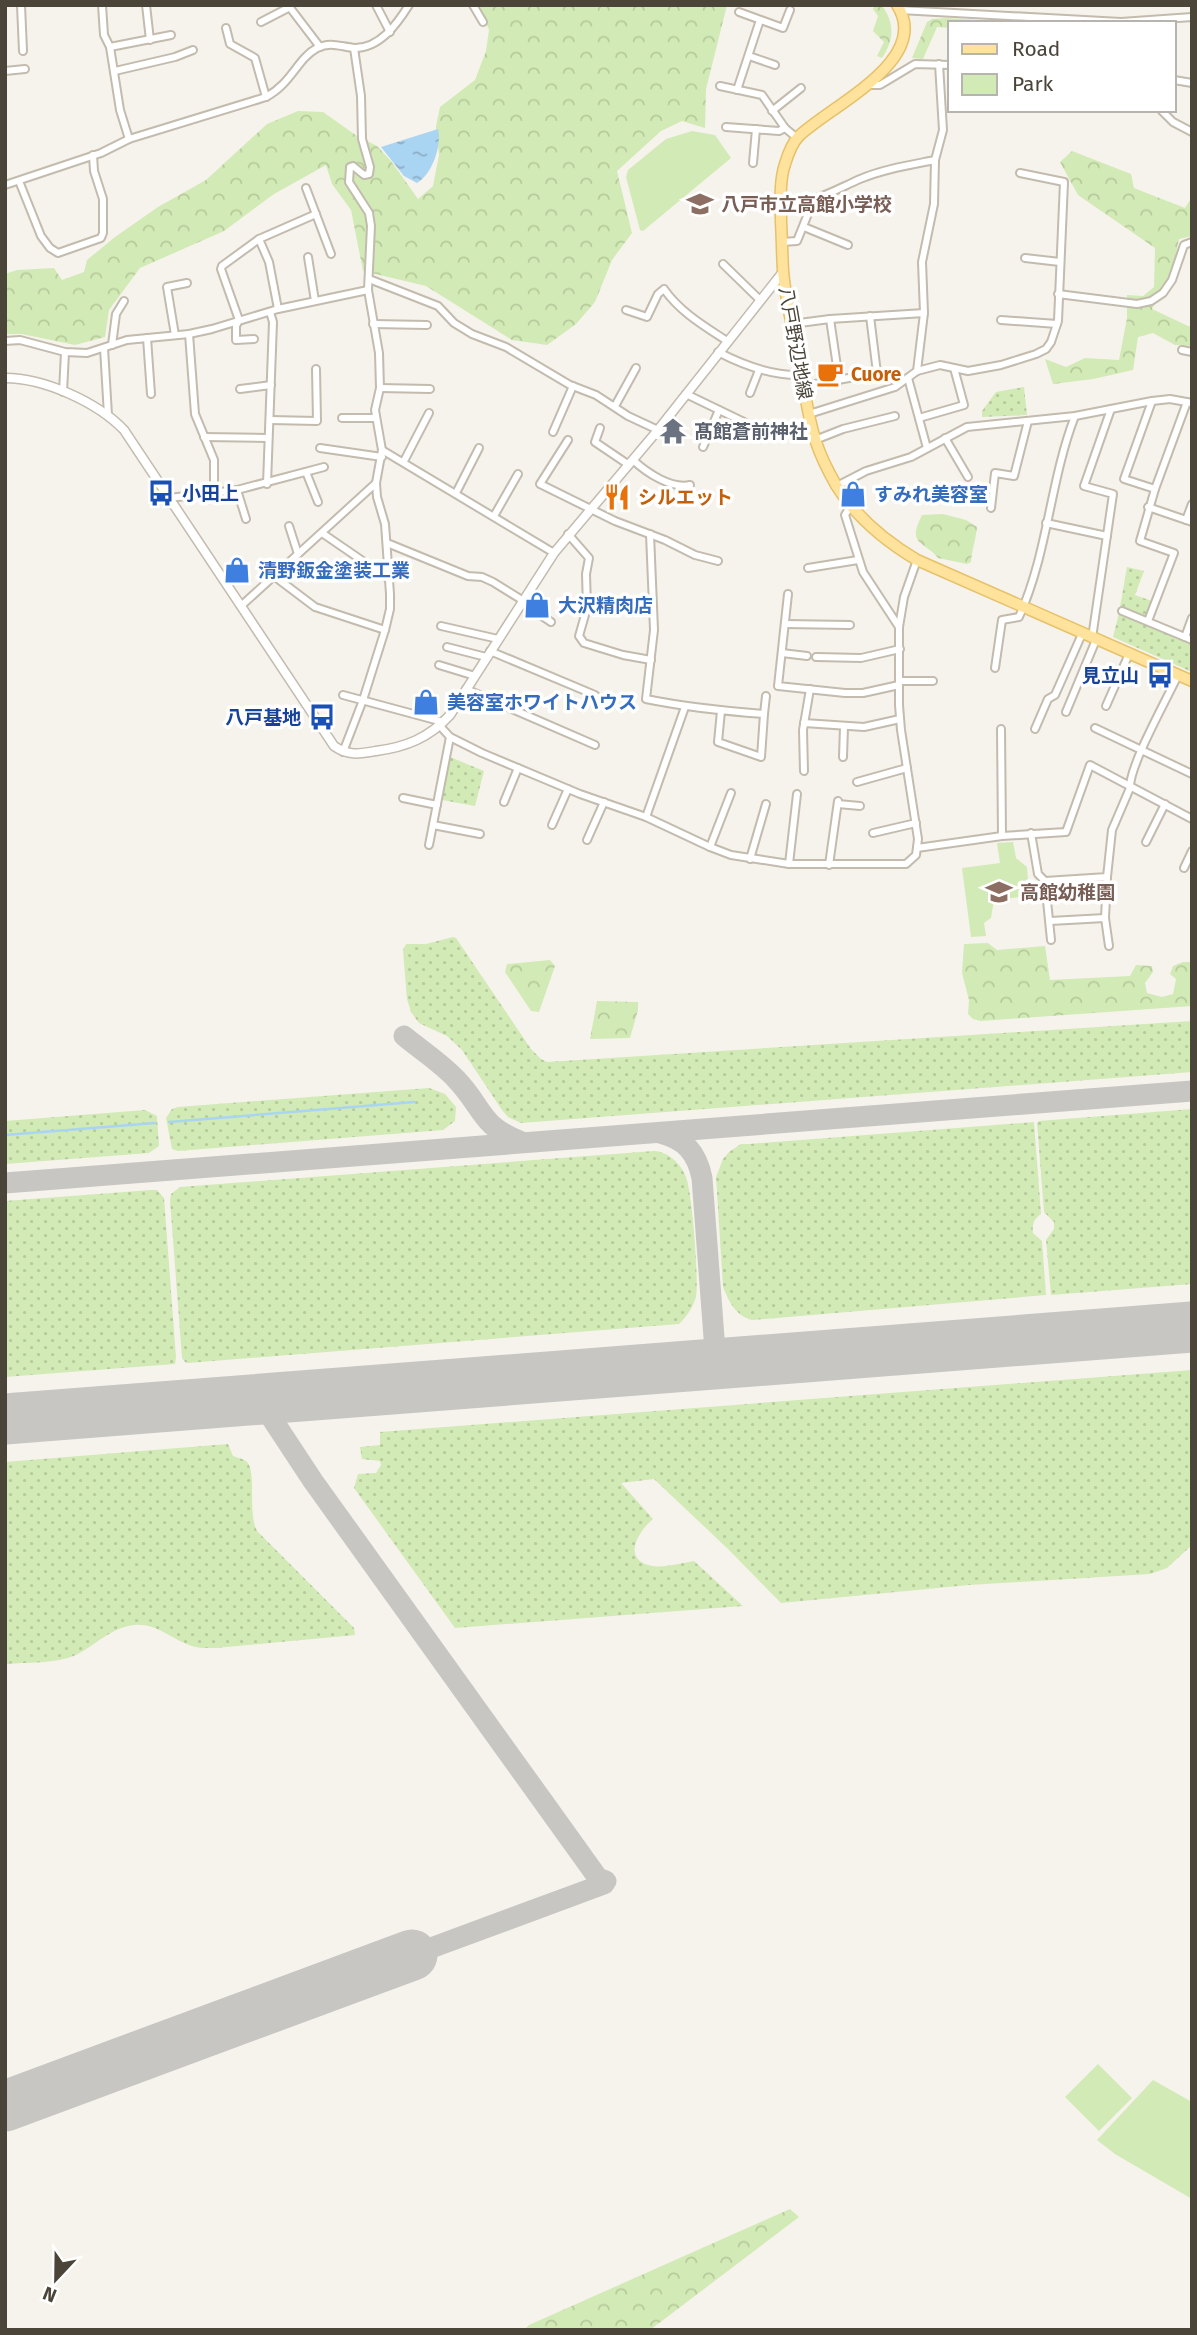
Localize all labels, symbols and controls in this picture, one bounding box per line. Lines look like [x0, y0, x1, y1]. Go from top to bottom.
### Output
legend [948, 21, 1176, 112]
text: Road [1012, 36, 1060, 62]
text: Park [1012, 71, 1054, 97]
school or university icon: 八戸市立高館小学校 [685, 189, 715, 219]
place label: 八戸市立高館小学校 [721, 193, 892, 216]
street label: 八戸野辺地線 [774, 285, 817, 401]
cafe icon: Cuore [815, 359, 845, 389]
place label: Cuore [851, 363, 901, 386]
temple icon: 髙館蒼前神社 [658, 416, 688, 446]
place label: 髙館蒼前神社 [694, 420, 808, 443]
bus stop icon: 小田上 [146, 478, 176, 508]
shop icon: すみれ美容室 [838, 479, 868, 509]
place label: 小田上 [182, 482, 239, 505]
restaurant icon: シルエット [602, 482, 632, 512]
place label: すみれ美容室 [874, 483, 988, 506]
place label: シルエット [638, 486, 733, 509]
shop icon: 清野鈑金塗装工業 [222, 555, 252, 585]
place label: 清野鈑金塗装工業 [258, 559, 410, 582]
shop icon: 大沢精肉店 [522, 590, 552, 620]
place label: 大沢精肉店 [558, 594, 653, 617]
bus stop icon: 見立山 [1145, 660, 1175, 690]
place label: 見立山 [1082, 664, 1139, 687]
shop icon: 美容室ホワイトハウス [411, 687, 441, 717]
place label: 美容室ホワイトハウス [447, 691, 637, 714]
bus stop icon: 八戸基地 [307, 702, 337, 732]
place label: 八戸基地 [225, 706, 301, 729]
school or university icon: 高館幼稚園 [984, 877, 1014, 907]
place label: 高館幼稚園 [1020, 881, 1115, 904]
north arrow [21, 2244, 91, 2314]
text: N [40, 2281, 60, 2307]

